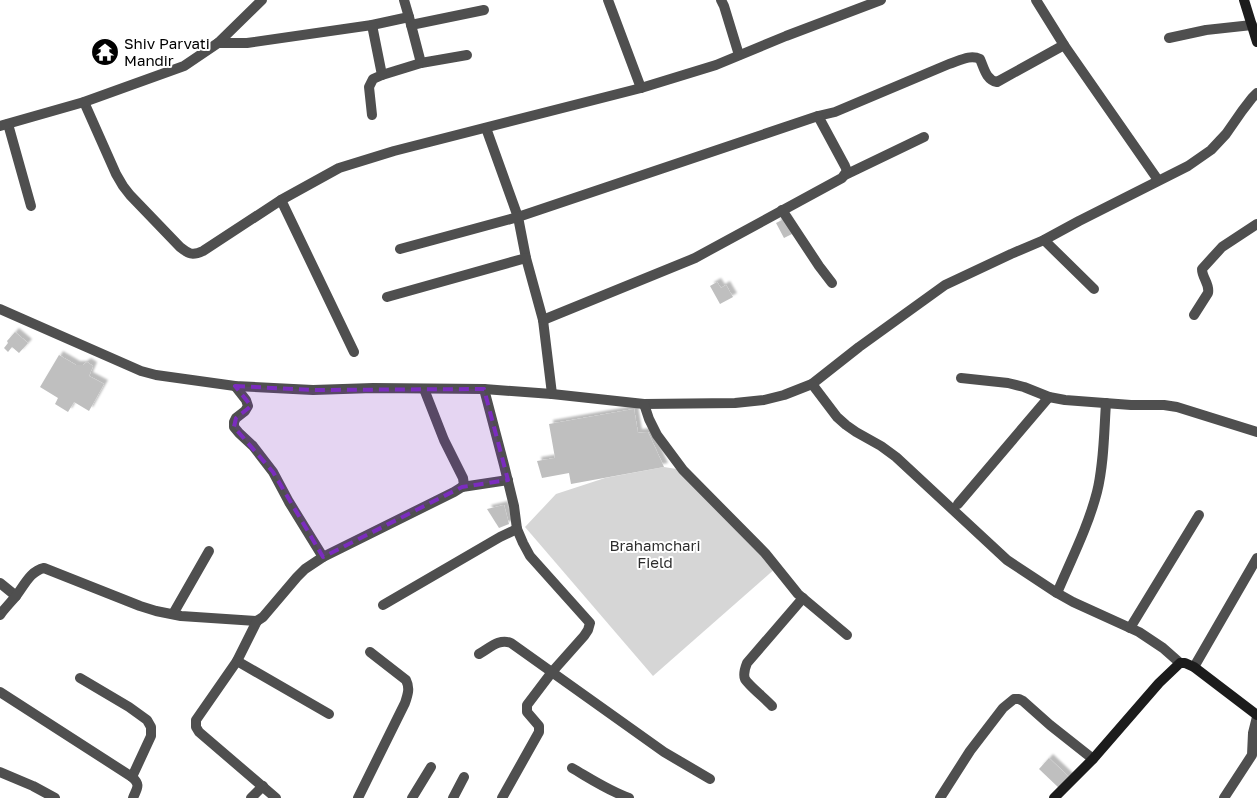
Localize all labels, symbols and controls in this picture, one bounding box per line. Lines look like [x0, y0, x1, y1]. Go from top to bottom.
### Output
place label: Shiv Parvati Mandir [124, 34, 210, 69]
temple icon: Shiv Parvati Mandir [90, 37, 120, 67]
park label: Brahamchari Field [610, 536, 700, 571]

